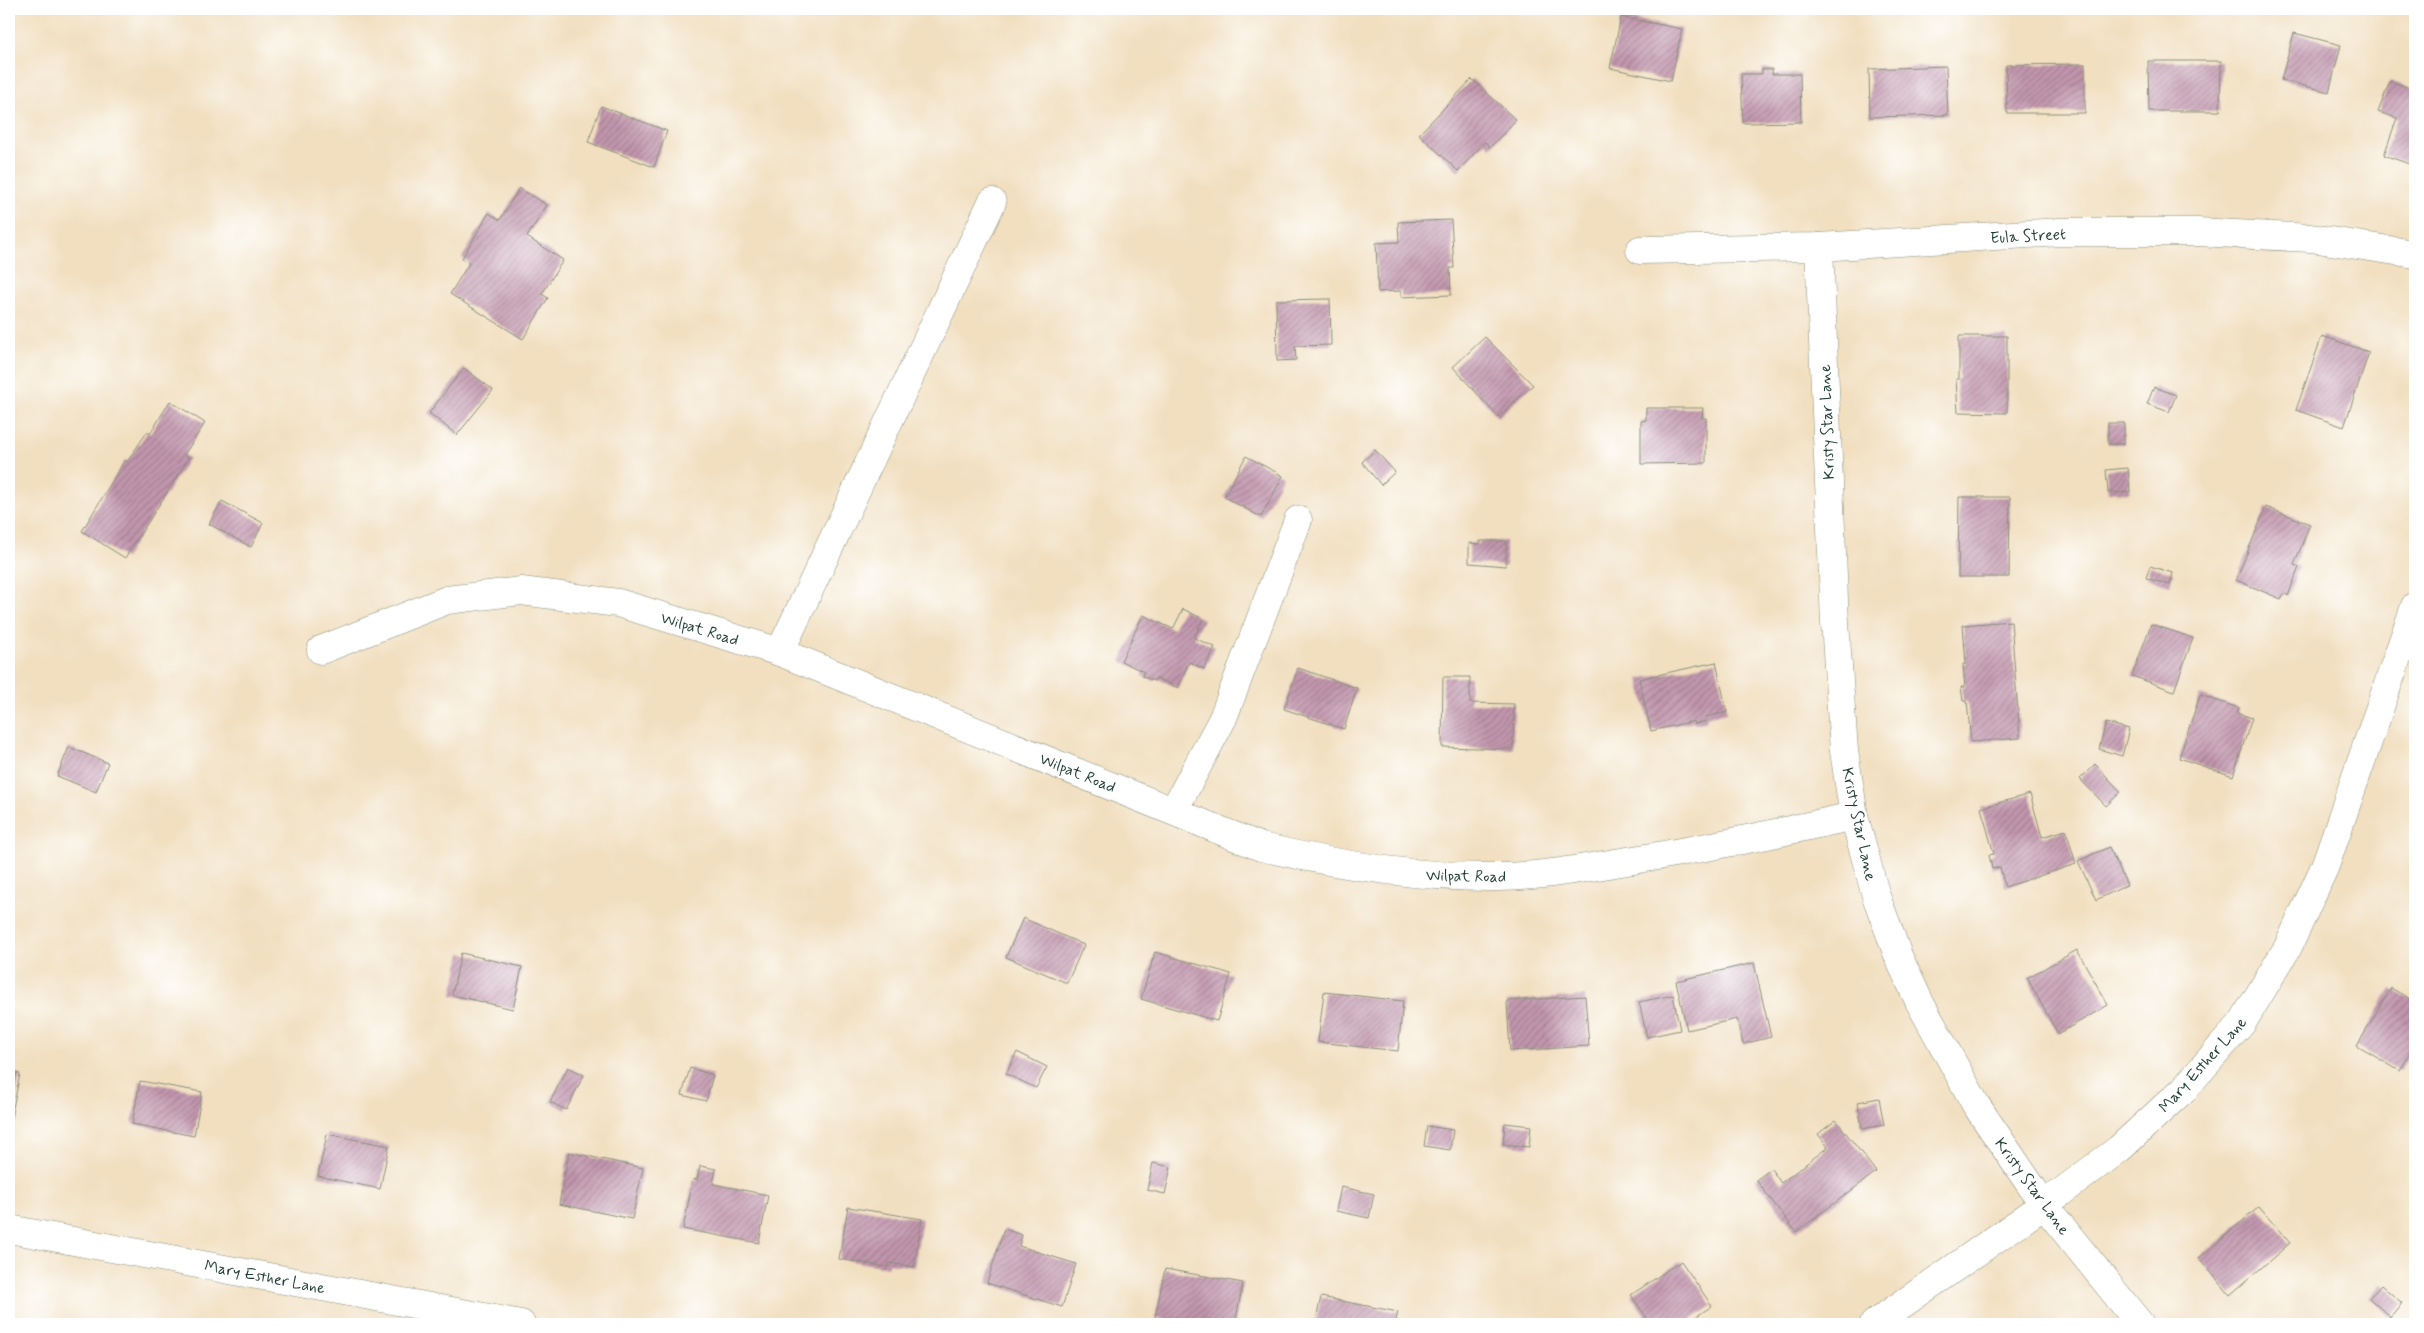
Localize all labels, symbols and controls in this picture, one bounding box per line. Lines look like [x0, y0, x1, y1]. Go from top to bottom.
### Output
street label: Eula Street [1990, 224, 2067, 249]
street label: Kristy Star Lane [1815, 363, 1840, 480]
street label: Wilpat Road [658, 608, 741, 651]
street label: Wilpat Road [1036, 749, 1119, 798]
street label: Kristy Star Lane [1836, 766, 1881, 883]
street label: Wilpat Road [1426, 865, 1506, 888]
street label: Mary Esther Lane [2154, 1012, 2252, 1117]
street label: Kristy Star Lane [1989, 1134, 2074, 1240]
street label: Mary Esther Lane [203, 1255, 327, 1300]

